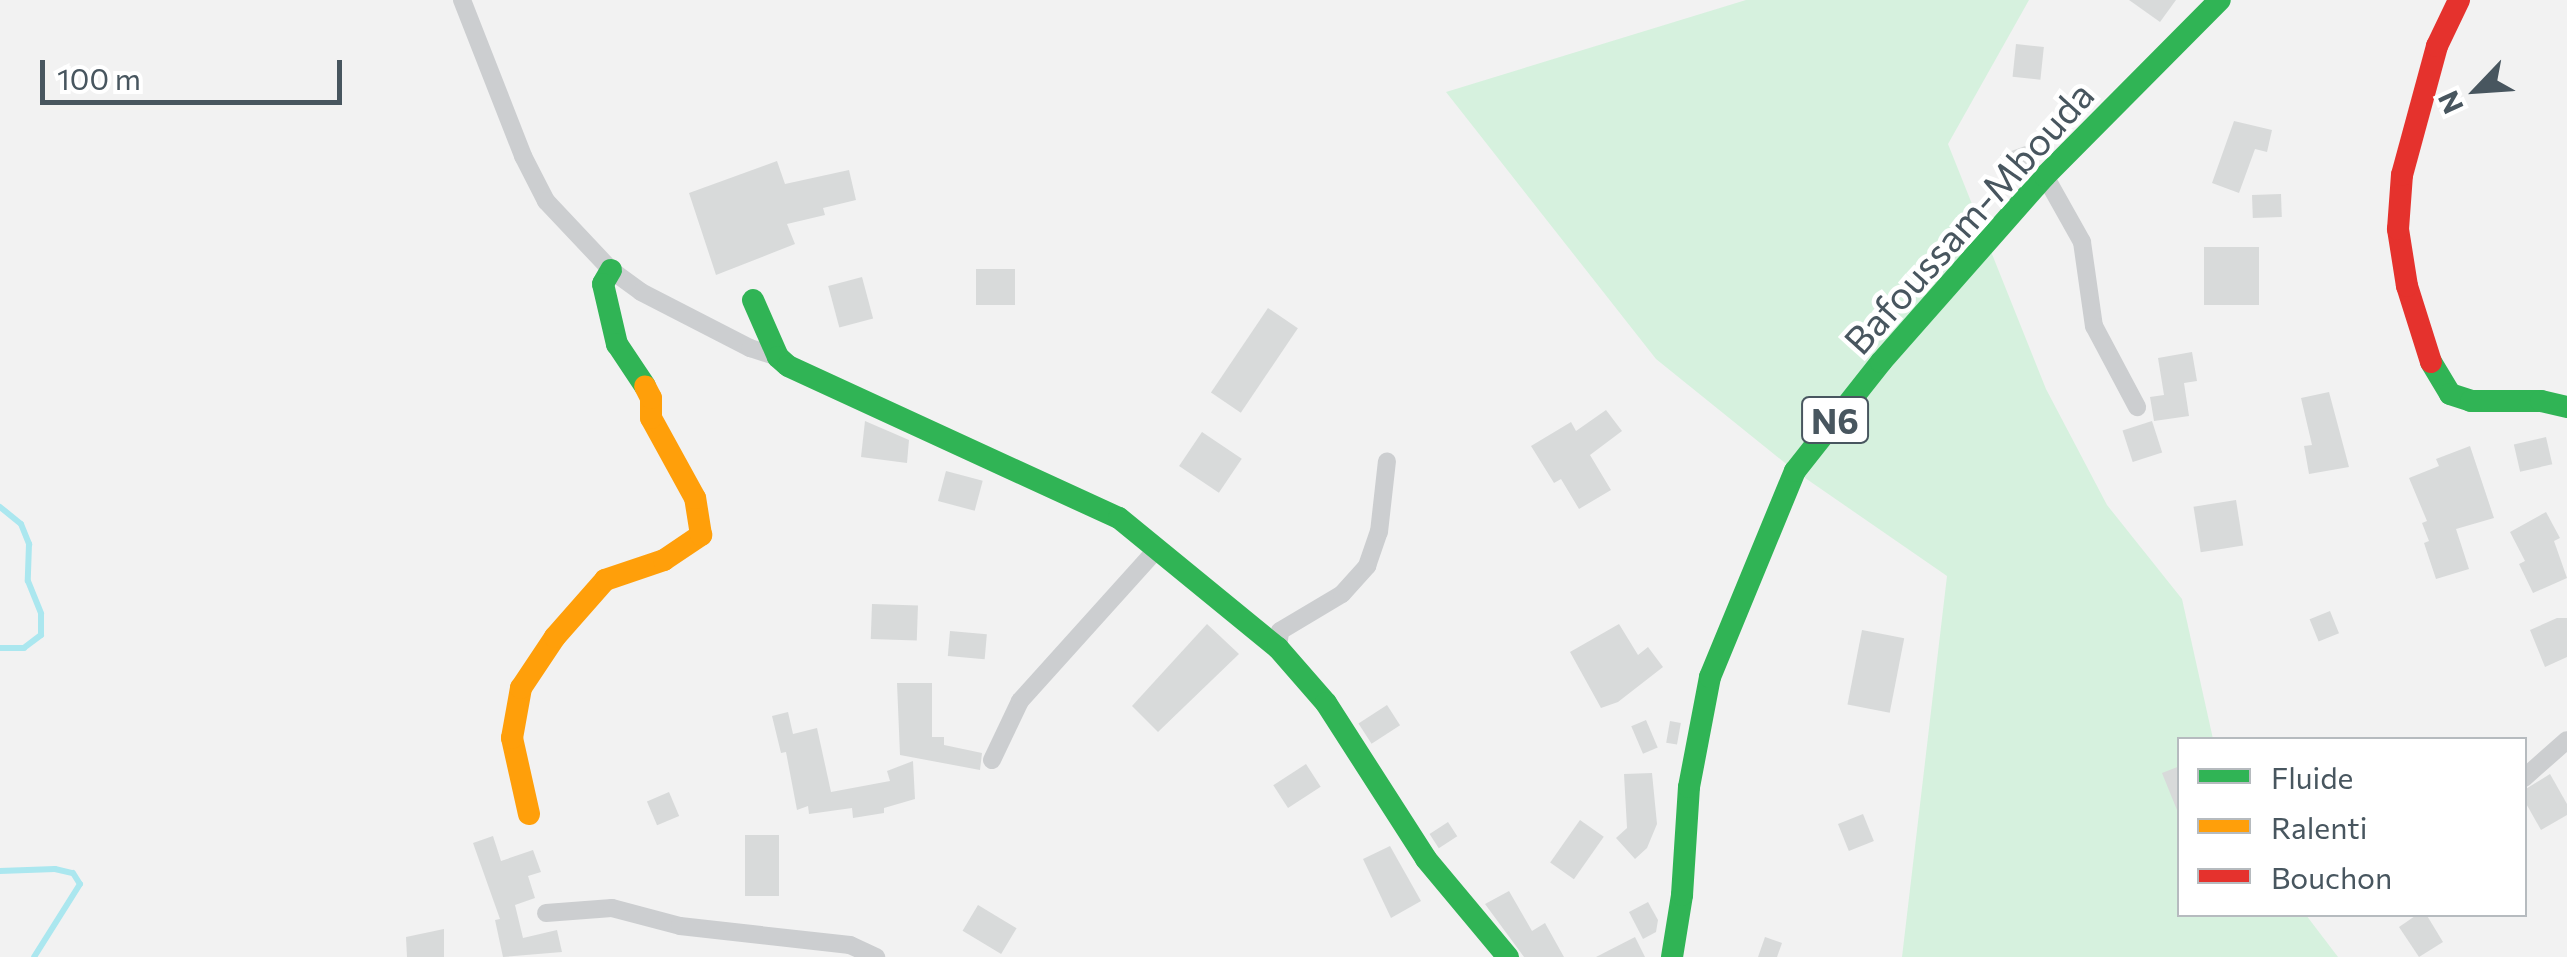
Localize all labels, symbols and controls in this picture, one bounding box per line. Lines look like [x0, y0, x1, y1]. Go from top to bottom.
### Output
scale bar [45, 40, 348, 102]
north arrow [2427, 40, 2527, 140]
text: 100 m [57, 59, 141, 96]
street label: Bafoussam-Mbouda [1834, 71, 2102, 363]
text: N [2430, 86, 2470, 119]
road number: N6 [1800, 390, 1870, 450]
legend [2177, 737, 2527, 917]
text: Fluide [2271, 758, 2353, 795]
text: Ralenti [2271, 808, 2367, 845]
text: Bouchon [2271, 858, 2392, 895]

